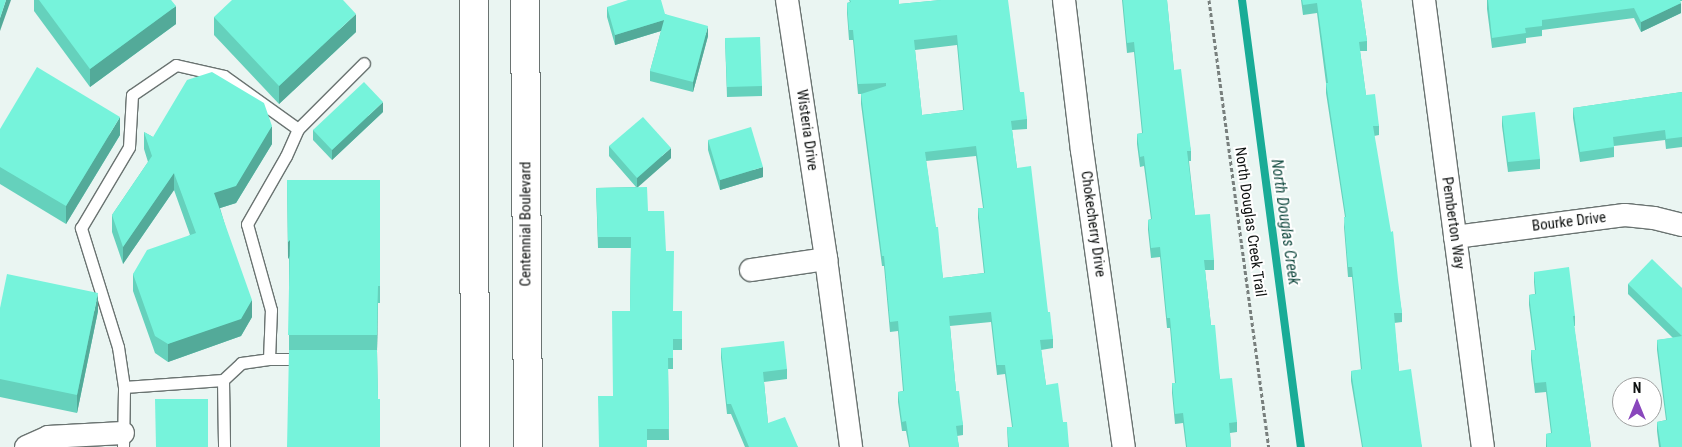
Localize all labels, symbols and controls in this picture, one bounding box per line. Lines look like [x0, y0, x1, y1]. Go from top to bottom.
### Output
street label: Wisteria Drive [792, 88, 822, 172]
street label: North Douglas Creek Trail [1231, 146, 1269, 298]
water label: North Douglas Creek [1267, 158, 1303, 286]
street label: Centennial Boulevard [517, 161, 535, 287]
street label: Chokecherry Drive [1077, 170, 1109, 278]
street label: Pemberton Way [1438, 176, 1468, 270]
street label: Bourke Drive [1531, 209, 1607, 235]
north arrow [1612, 377, 1662, 427]
text: N [1633, 380, 1641, 396]

